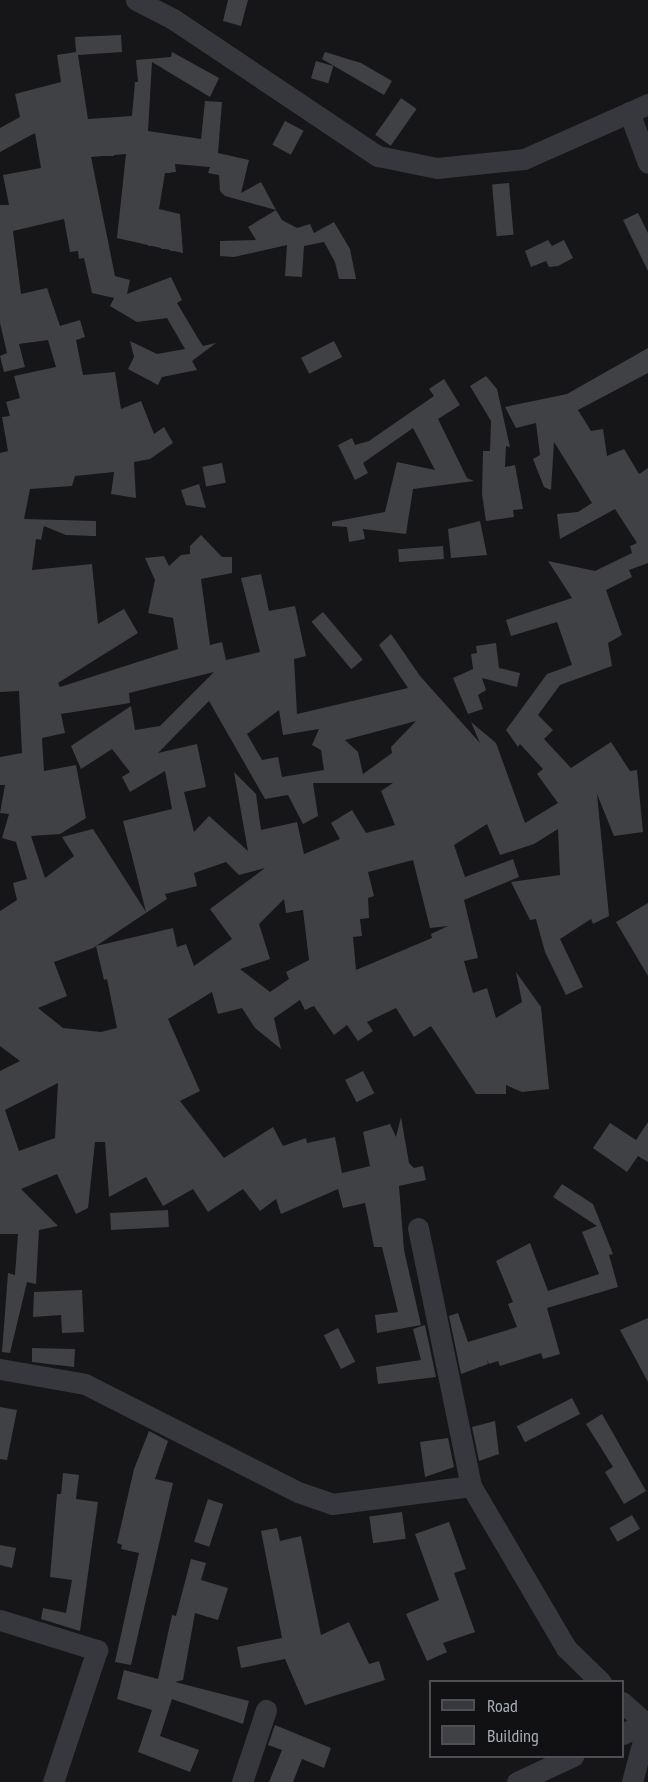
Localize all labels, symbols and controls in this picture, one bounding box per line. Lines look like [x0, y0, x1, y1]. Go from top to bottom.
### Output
legend [429, 1680, 624, 1758]
text: Road [487, 1694, 518, 1717]
text: Building [487, 1724, 539, 1747]

